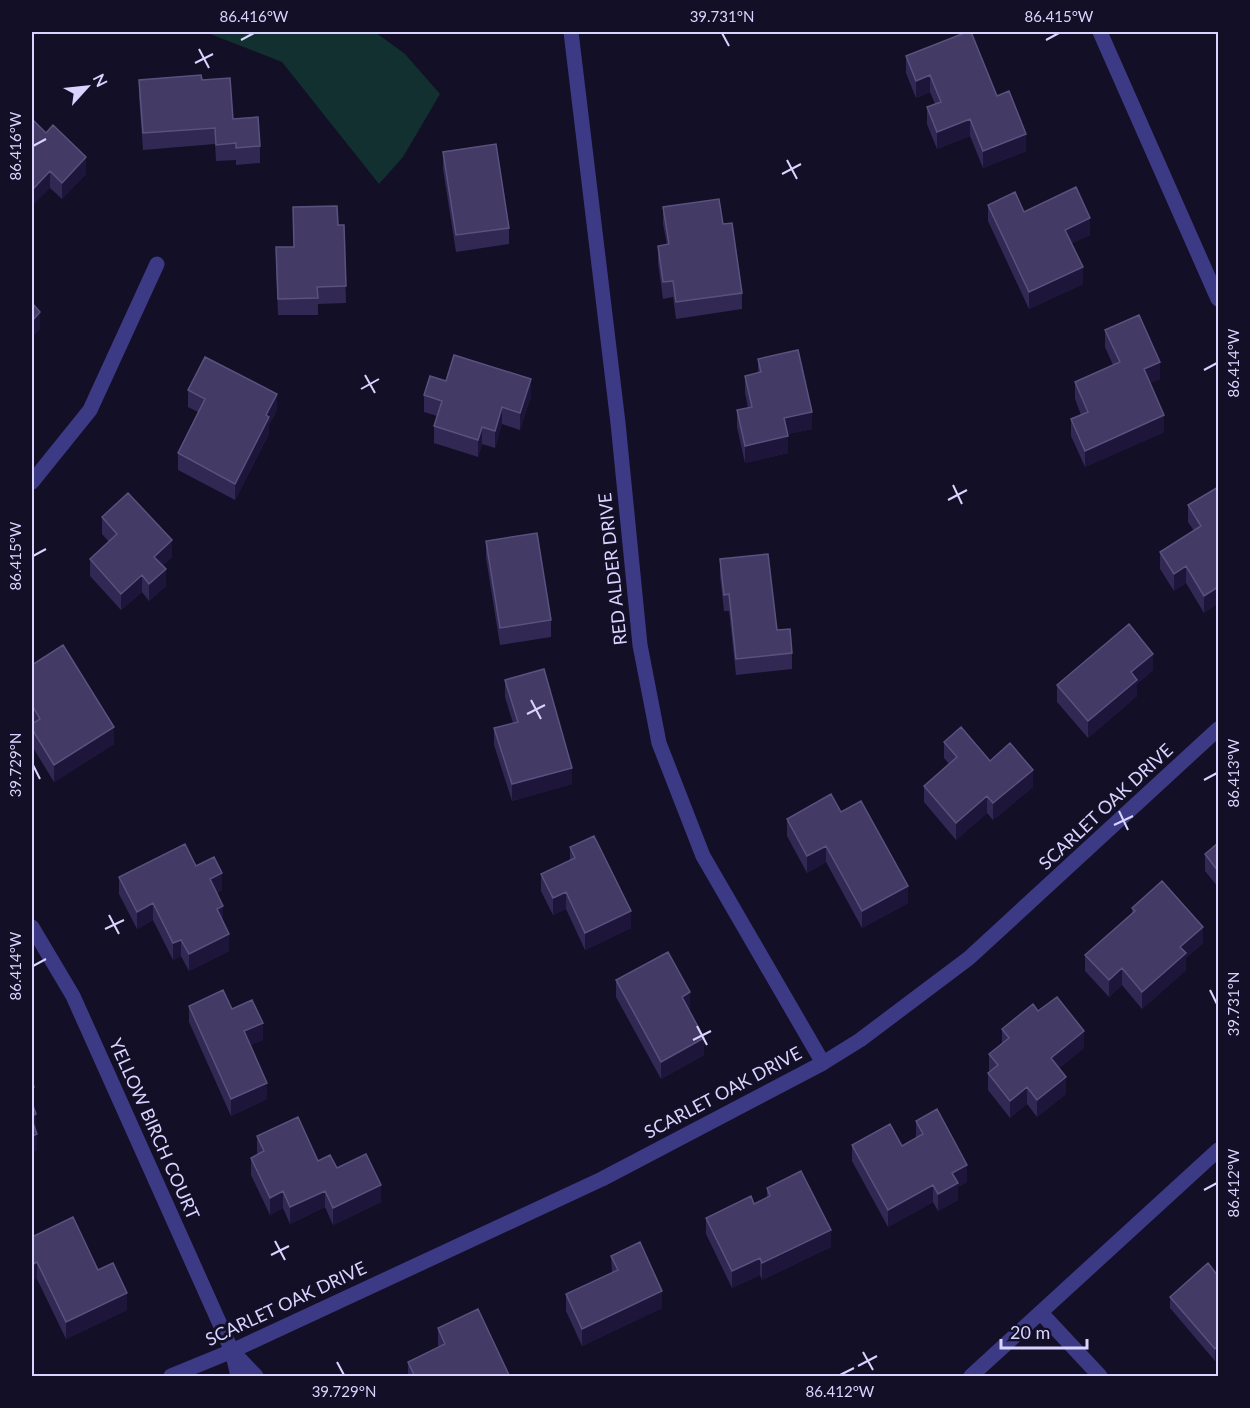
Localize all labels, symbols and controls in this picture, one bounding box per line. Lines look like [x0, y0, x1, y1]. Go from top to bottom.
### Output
text: 86.416°W [220, 7, 289, 25]
text: 39.731°N [690, 7, 754, 25]
text: 86.415°W [1025, 7, 1094, 25]
north arrow [57, 57, 117, 117]
text: N [90, 70, 112, 90]
text: 86.416°W [6, 111, 24, 180]
text: 86.414°W [1224, 328, 1242, 397]
street label: RED ALDER DRIVE [593, 492, 631, 647]
text: 86.415°W [6, 521, 24, 590]
text: 39.729°N [6, 733, 24, 797]
text: 86.413°W [1224, 738, 1242, 807]
street label: SCARLET OAK DRIVE [1034, 739, 1177, 874]
text: 86.414°W [6, 931, 24, 1000]
text: 39.731°N [1224, 972, 1242, 1036]
street label: YELLOW BIRCH COURT [105, 1035, 205, 1223]
street label: SCARLET OAK DRIVE [640, 1041, 805, 1143]
text: 86.412°W [1224, 1148, 1242, 1217]
street label: SCARLET OAK DRIVE [202, 1256, 370, 1350]
scale bar [1001, 1312, 1086, 1350]
text: 20 m [1010, 1321, 1050, 1343]
text: 39.729°N [312, 1382, 376, 1400]
text: 86.412°W [806, 1382, 875, 1400]

